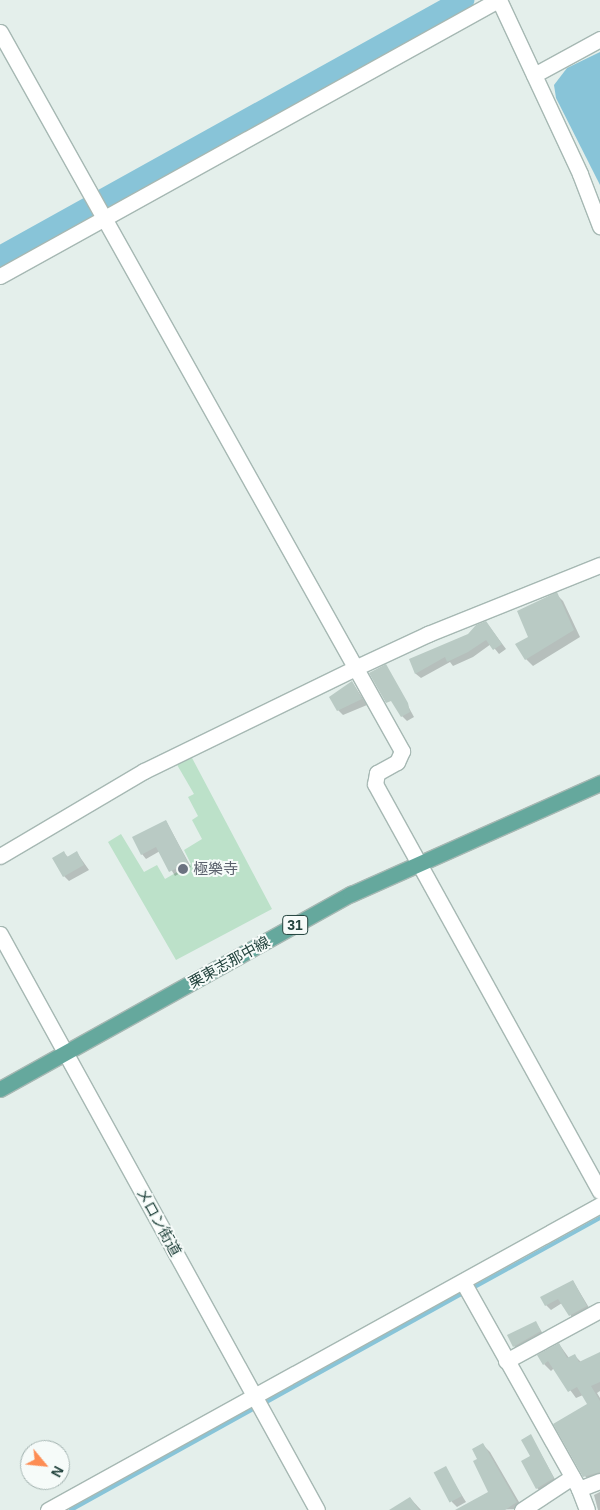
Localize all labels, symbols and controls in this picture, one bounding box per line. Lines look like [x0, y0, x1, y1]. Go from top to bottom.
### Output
place label: 極樂寺 [193, 860, 238, 878]
marker: 極樂寺 [177, 863, 189, 875]
road number: 31 [281, 914, 309, 936]
street label: 栗東志那中線 [185, 932, 273, 992]
street label: メロン街道 [133, 1185, 185, 1259]
north arrow [20, 1440, 70, 1490]
text: N [48, 1463, 67, 1480]

